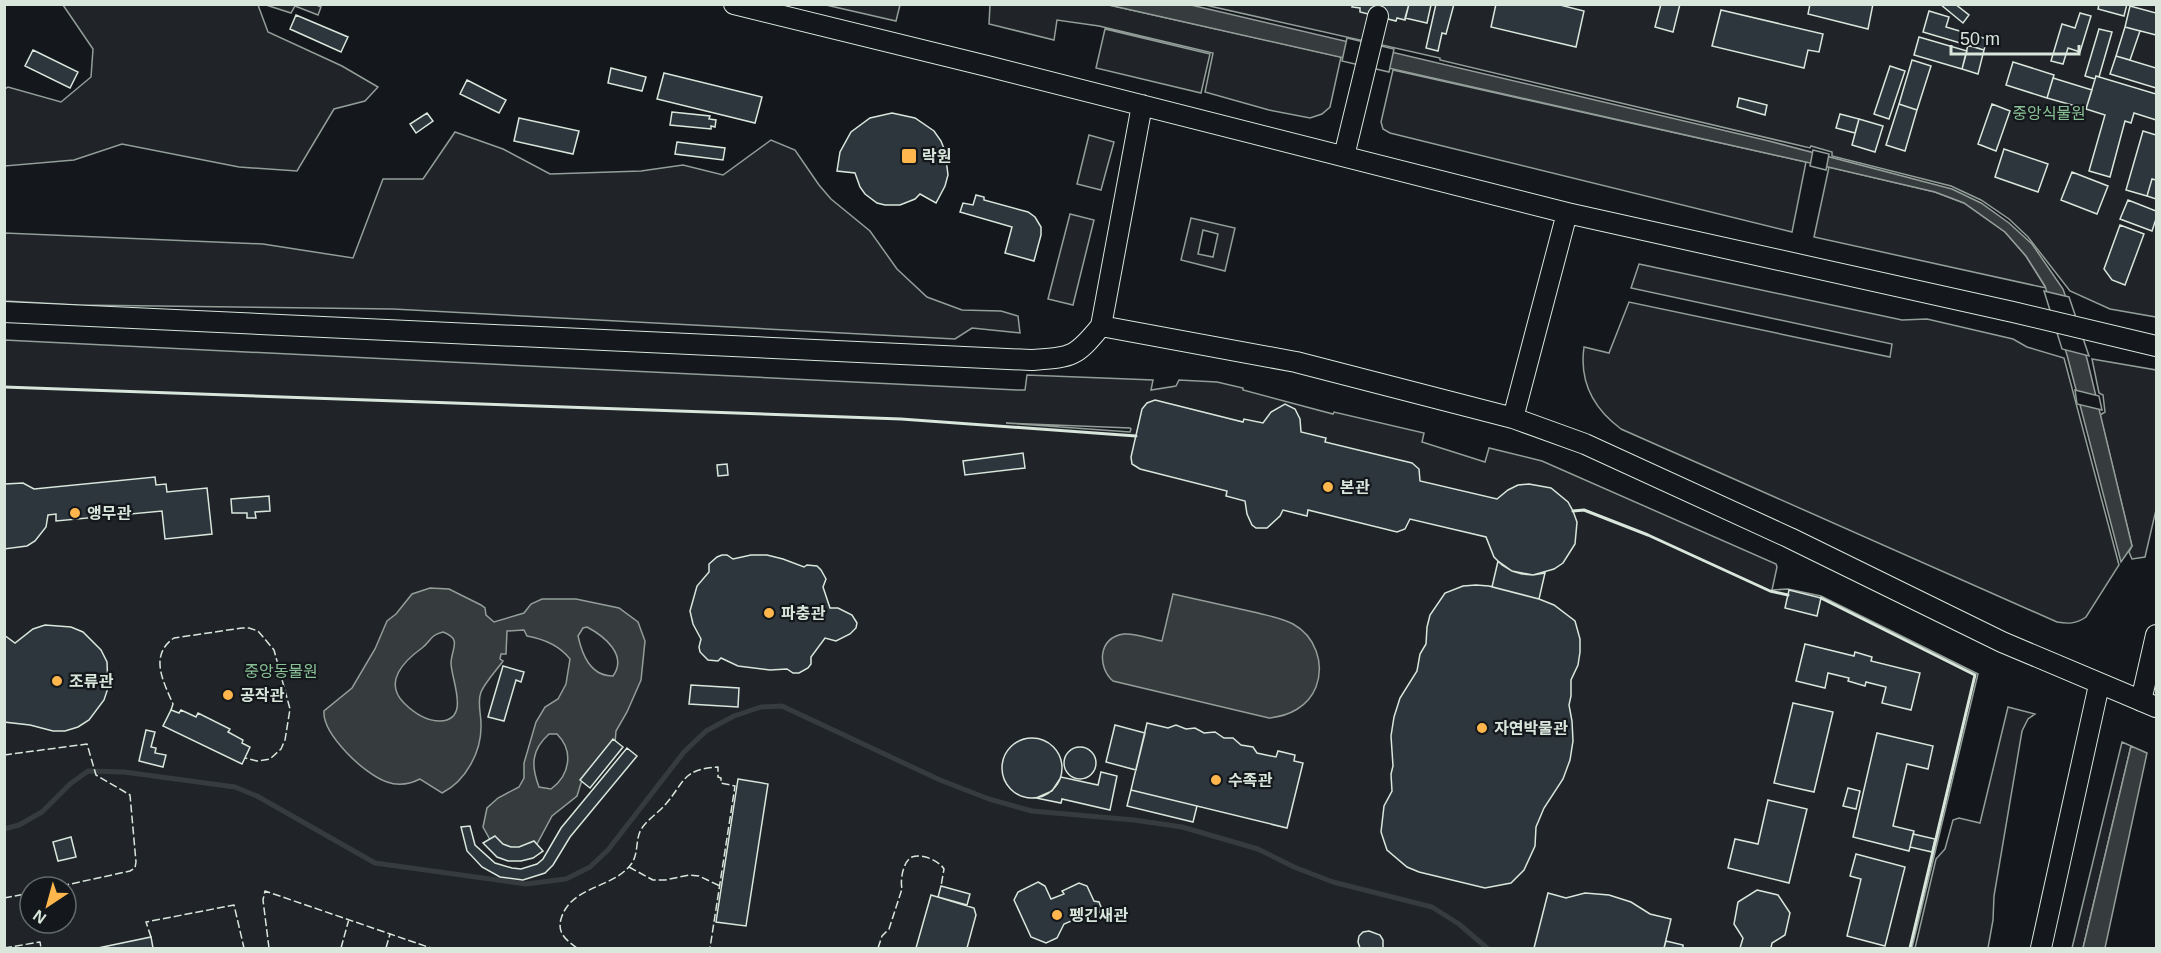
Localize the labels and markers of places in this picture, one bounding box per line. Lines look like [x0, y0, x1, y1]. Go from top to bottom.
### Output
marker: 락원 [900, 147, 918, 165]
place label: 락원 [922, 148, 951, 165]
place label: 본관 [1340, 479, 1370, 496]
marker: 본관 [1321, 480, 1335, 494]
place label: 앵무관 [87, 505, 131, 522]
marker: 앵무관 [68, 506, 82, 520]
place label: 파충관 [781, 605, 825, 622]
marker: 파충관 [762, 606, 776, 620]
place label: 조류관 [69, 673, 113, 690]
marker: 조류관 [50, 674, 64, 688]
place label: 공작관 [240, 687, 284, 704]
marker: 공작관 [221, 688, 235, 702]
place label: 자연박물관 [1494, 720, 1568, 737]
marker: 자연박물관 [1475, 721, 1489, 735]
place label: 수족관 [1228, 772, 1272, 789]
marker: 수족관 [1209, 773, 1223, 787]
place label: 펭긴새관 [1069, 907, 1128, 924]
marker: 펭긴새관 [1050, 908, 1064, 922]

